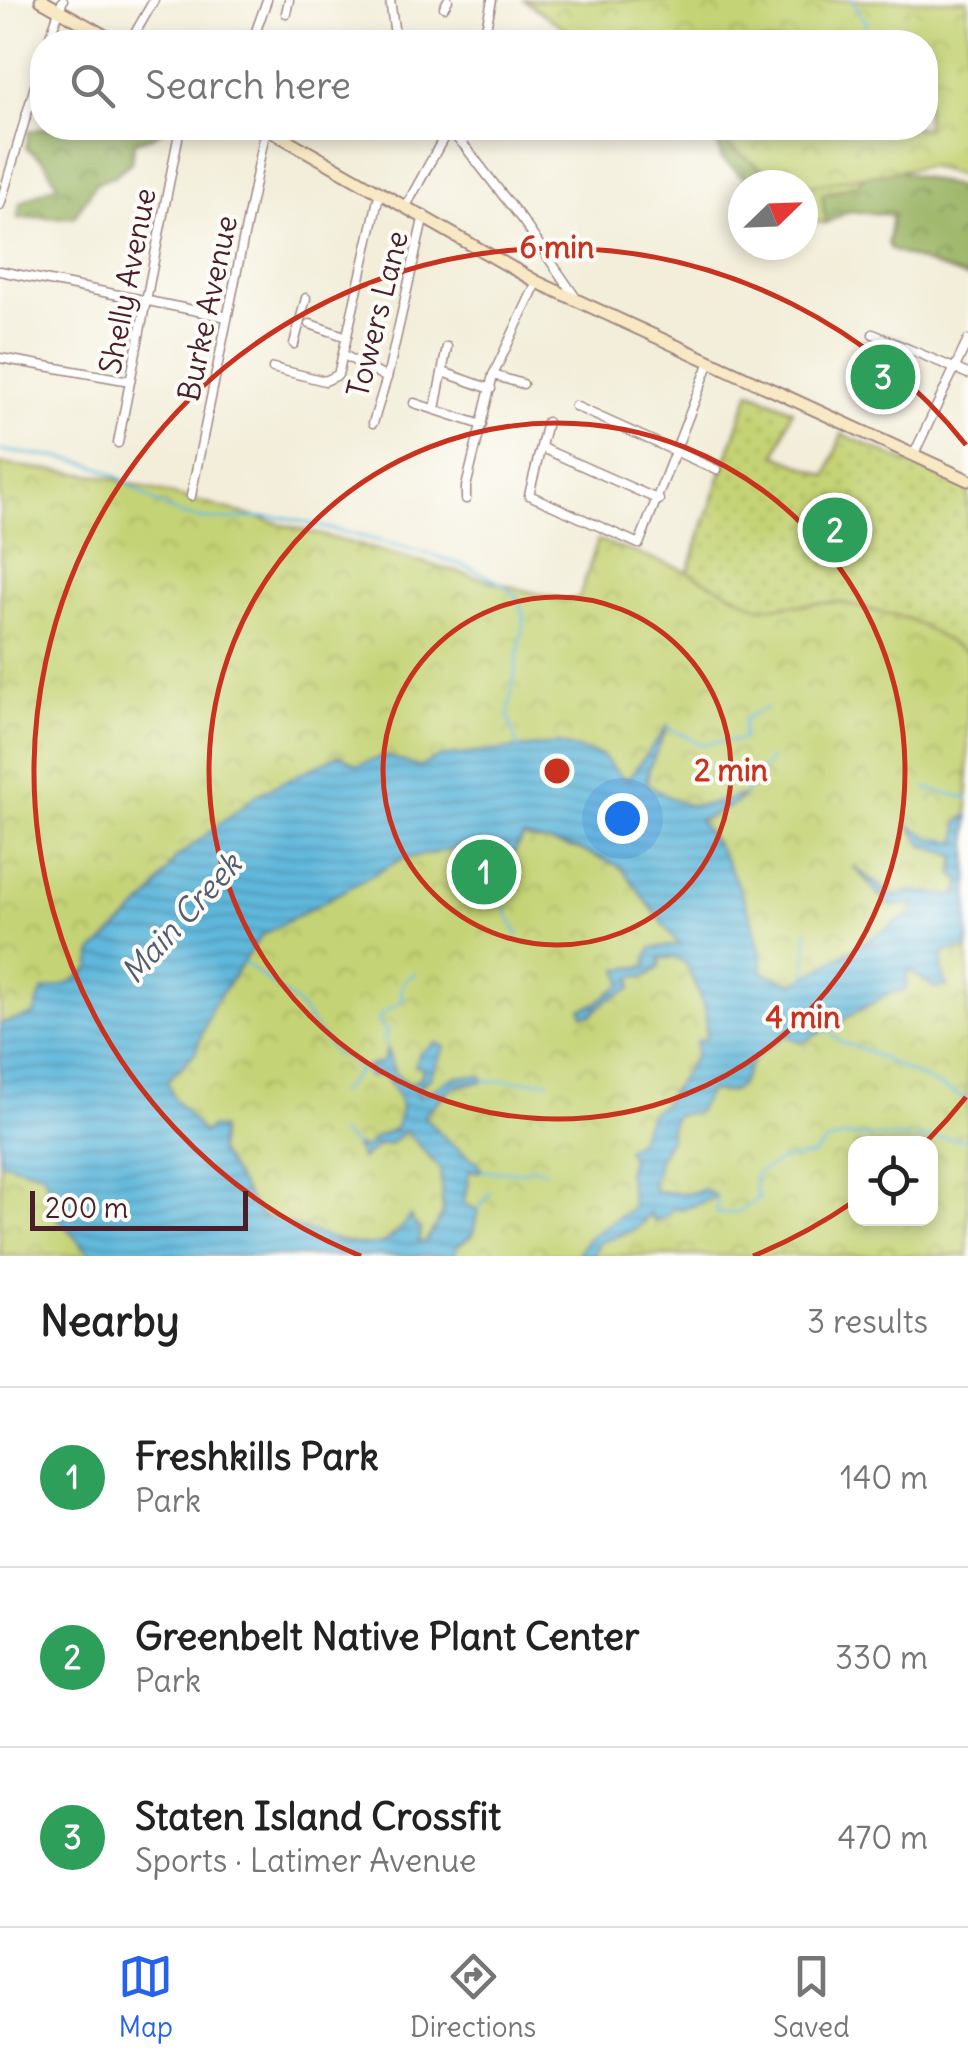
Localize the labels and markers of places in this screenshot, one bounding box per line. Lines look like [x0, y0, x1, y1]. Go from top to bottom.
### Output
pin: 3 [850, 340, 916, 414]
pin: 2 [802, 492, 868, 568]
centre of rings [539, 753, 575, 789]
pin: 1 [452, 834, 516, 910]

